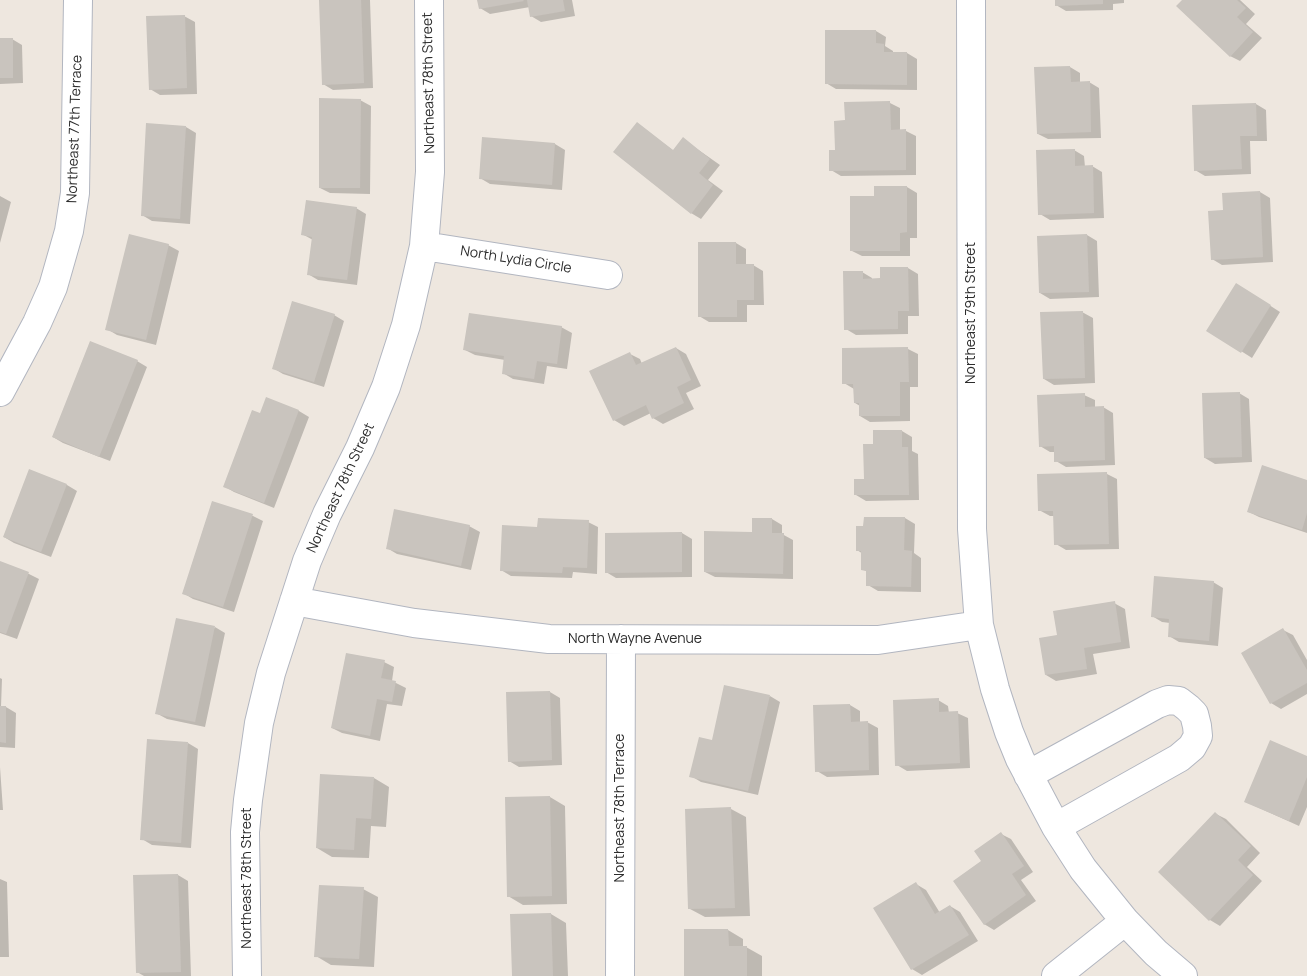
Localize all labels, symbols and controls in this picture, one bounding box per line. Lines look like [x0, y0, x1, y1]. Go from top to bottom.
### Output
street label: Northeast 78th Street [419, 12, 439, 154]
street label: Northeast 77th Terrace [64, 55, 86, 203]
street label: Northeast 79th Street [963, 242, 979, 384]
street label: North Lydia Circle [459, 243, 573, 277]
street label: Northeast 78th Street [304, 420, 378, 556]
street label: North Wayne Avenue [568, 631, 702, 647]
street label: Northeast 78th Terrace [612, 733, 628, 883]
street label: Northeast 78th Street [239, 807, 255, 949]

